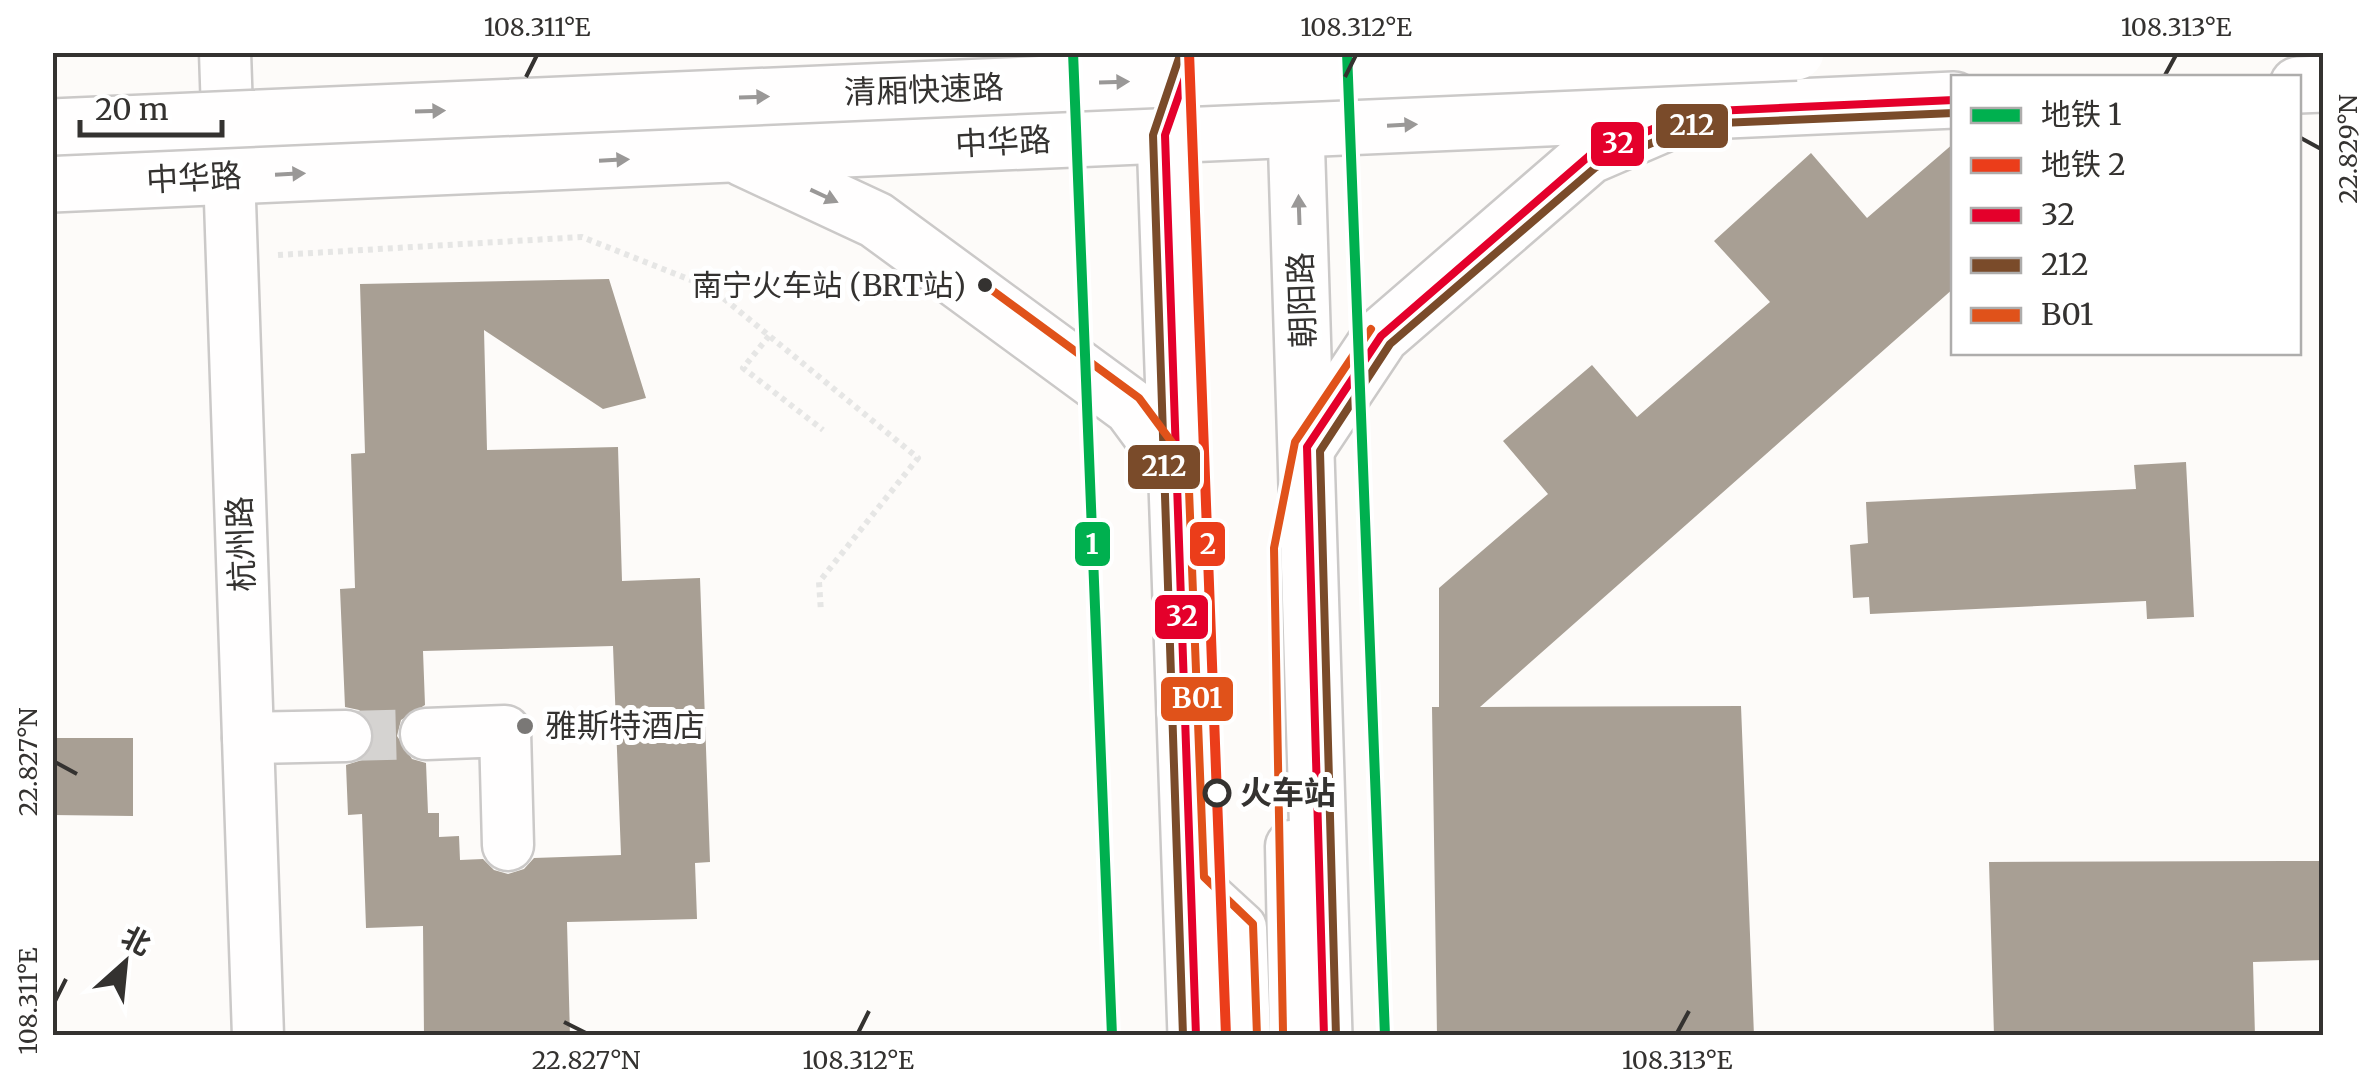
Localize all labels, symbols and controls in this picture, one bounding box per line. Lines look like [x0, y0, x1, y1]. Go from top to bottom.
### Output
text: 108.311°E [484, 11, 591, 43]
text: 108.312°E [1300, 11, 1412, 43]
text: 108.313°E [2121, 11, 2231, 43]
street label: 清厢快速路 [843, 67, 1005, 113]
one-way arrow [1099, 74, 1131, 90]
scale bar [80, 75, 222, 137]
legend [1951, 75, 2301, 355]
one-way arrow [739, 89, 771, 105]
text: 20 m [95, 90, 169, 128]
text: 22.829°N [2332, 94, 2364, 204]
text: 地铁 1 [2041, 95, 2122, 133]
line badge: 212 [1654, 102, 1730, 150]
one-way arrow [414, 103, 446, 119]
text: 212 [1670, 107, 1714, 143]
one-way arrow [1387, 117, 1419, 133]
street label: 中华路 [954, 120, 1052, 164]
line badge: 32 [1589, 120, 1646, 168]
text: 32 [1602, 125, 1634, 161]
text: 地铁 2 [2041, 145, 2126, 183]
one-way arrow [599, 151, 631, 167]
street label: 中华路 [145, 156, 243, 200]
one-way arrow [274, 166, 306, 182]
one-way arrow [810, 187, 839, 204]
one-way arrow [1290, 193, 1306, 225]
text: 32 [2041, 195, 2075, 233]
text: 212 [2041, 245, 2089, 283]
street label: 朝阳路 [1280, 251, 1324, 349]
place label: 南宁火车站 (BRT站) [692, 266, 966, 304]
marker: 南宁火车站 (BRT站) [975, 275, 995, 295]
text: B01 [2041, 295, 2093, 333]
line badge: 212 [1126, 443, 1202, 491]
text: 212 [1142, 448, 1186, 484]
street label: 杭州路 [219, 495, 263, 593]
line badge: 1 [1073, 520, 1112, 568]
line badge: 2 [1188, 520, 1227, 568]
text: 1 [1086, 526, 1099, 562]
text: 2 [1200, 526, 1216, 562]
line badge: 32 [1153, 593, 1210, 641]
text: 32 [1166, 598, 1198, 634]
line badge: B01 [1159, 675, 1235, 723]
text: B01 [1172, 680, 1222, 716]
place label: 雅斯特酒店 [545, 706, 705, 746]
text: 22.827°N [12, 708, 44, 816]
marker: 雅斯特酒店 [514, 715, 536, 737]
place label: 火车站 [1240, 773, 1336, 813]
marker: 火车站 [1204, 780, 1230, 806]
north arrow [75, 913, 175, 1013]
text: 北 [116, 918, 157, 963]
text: 108.311°E [12, 947, 44, 1054]
text: 22.827°N [532, 1044, 640, 1076]
text: 108.312°E [802, 1044, 914, 1076]
text: 108.313°E [1622, 1044, 1732, 1076]

